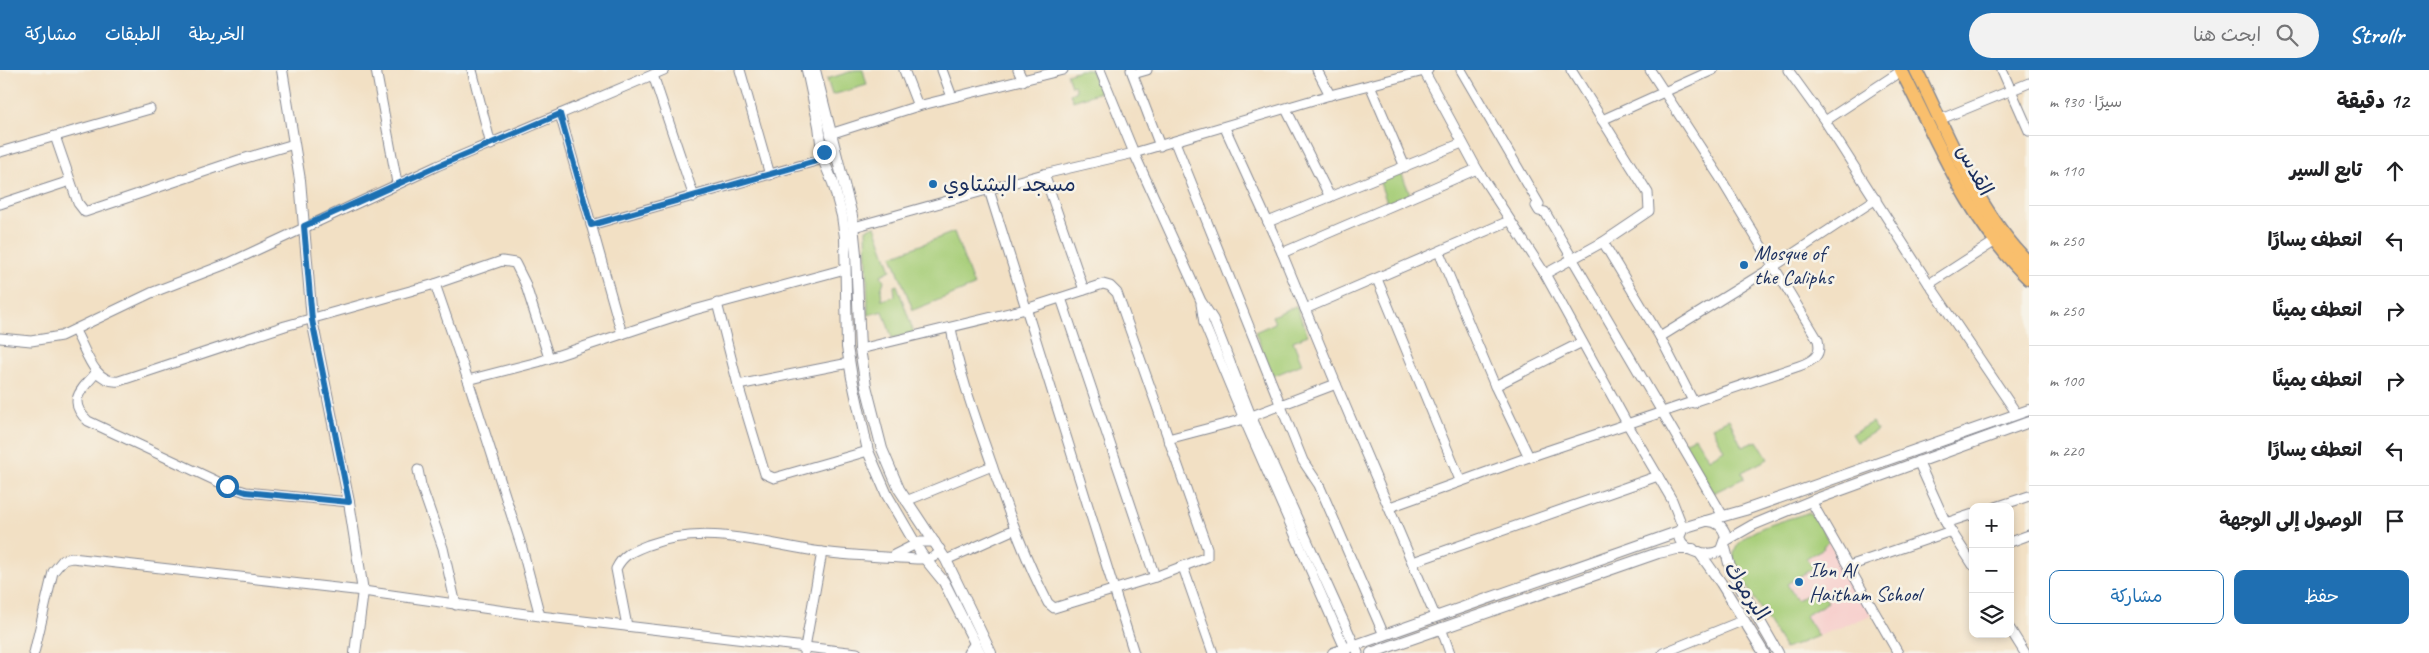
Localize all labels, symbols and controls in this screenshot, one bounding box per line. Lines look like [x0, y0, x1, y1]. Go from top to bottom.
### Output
search box [1969, 13, 2319, 58]
text: Strollr [2349, 20, 2404, 50]
icon: search [2273, 21, 2301, 49]
text: مشاركة [25, 23, 77, 45]
text: الطبقات [105, 23, 161, 45]
text: الخريطة [189, 23, 245, 45]
text: ابحث هنا [2193, 23, 2261, 47]
text: 12 دقيقة [2337, 88, 2409, 114]
text: سيرًا · 930 m [2049, 92, 2122, 112]
street label: القدس [1951, 140, 1999, 200]
route end [813, 141, 836, 164]
icon: ahead [2381, 157, 2409, 185]
text: تابع السير [2290, 158, 2362, 182]
text: 110 m [2049, 161, 2083, 181]
place label: مسجد البشتاوي [943, 171, 1076, 199]
marker: مسجد البشتاوي [927, 178, 939, 190]
icon: left [2381, 227, 2409, 255]
text: انعطف يسارًا [2268, 228, 2362, 252]
text: 250 m [2049, 231, 2083, 251]
place label: Mosque of the Caliphs [1754, 240, 1835, 290]
marker: Mosque of the Caliphs [1738, 259, 1750, 271]
icon: right [2381, 297, 2409, 325]
text: انعطف يمينًا [2273, 298, 2362, 322]
text: 250 m [2049, 301, 2083, 321]
icon: right [2381, 367, 2409, 395]
text: انعطف يمينًا [2273, 368, 2362, 392]
text: 100 m [2049, 371, 2083, 391]
icon: left [2381, 437, 2409, 465]
text: انعطف يسارًا [2268, 438, 2362, 462]
text: 220 m [2049, 441, 2083, 461]
route start [216, 475, 239, 498]
map controls [1969, 503, 2014, 638]
button: + [1969, 503, 2014, 548]
icon: arrive [2381, 507, 2409, 535]
text: الوصول إلى الوجهة [2219, 508, 2362, 532]
button: − [1969, 548, 2014, 593]
street label: اليرموك [1718, 557, 1776, 626]
place label: Ibn Al Haitham School [1809, 557, 1924, 607]
button: مشاركة [2049, 570, 2224, 624]
button: حفظ [2234, 570, 2409, 624]
marker: Ibn Al Haitham School [1793, 576, 1805, 588]
button: layers [1969, 593, 2014, 638]

